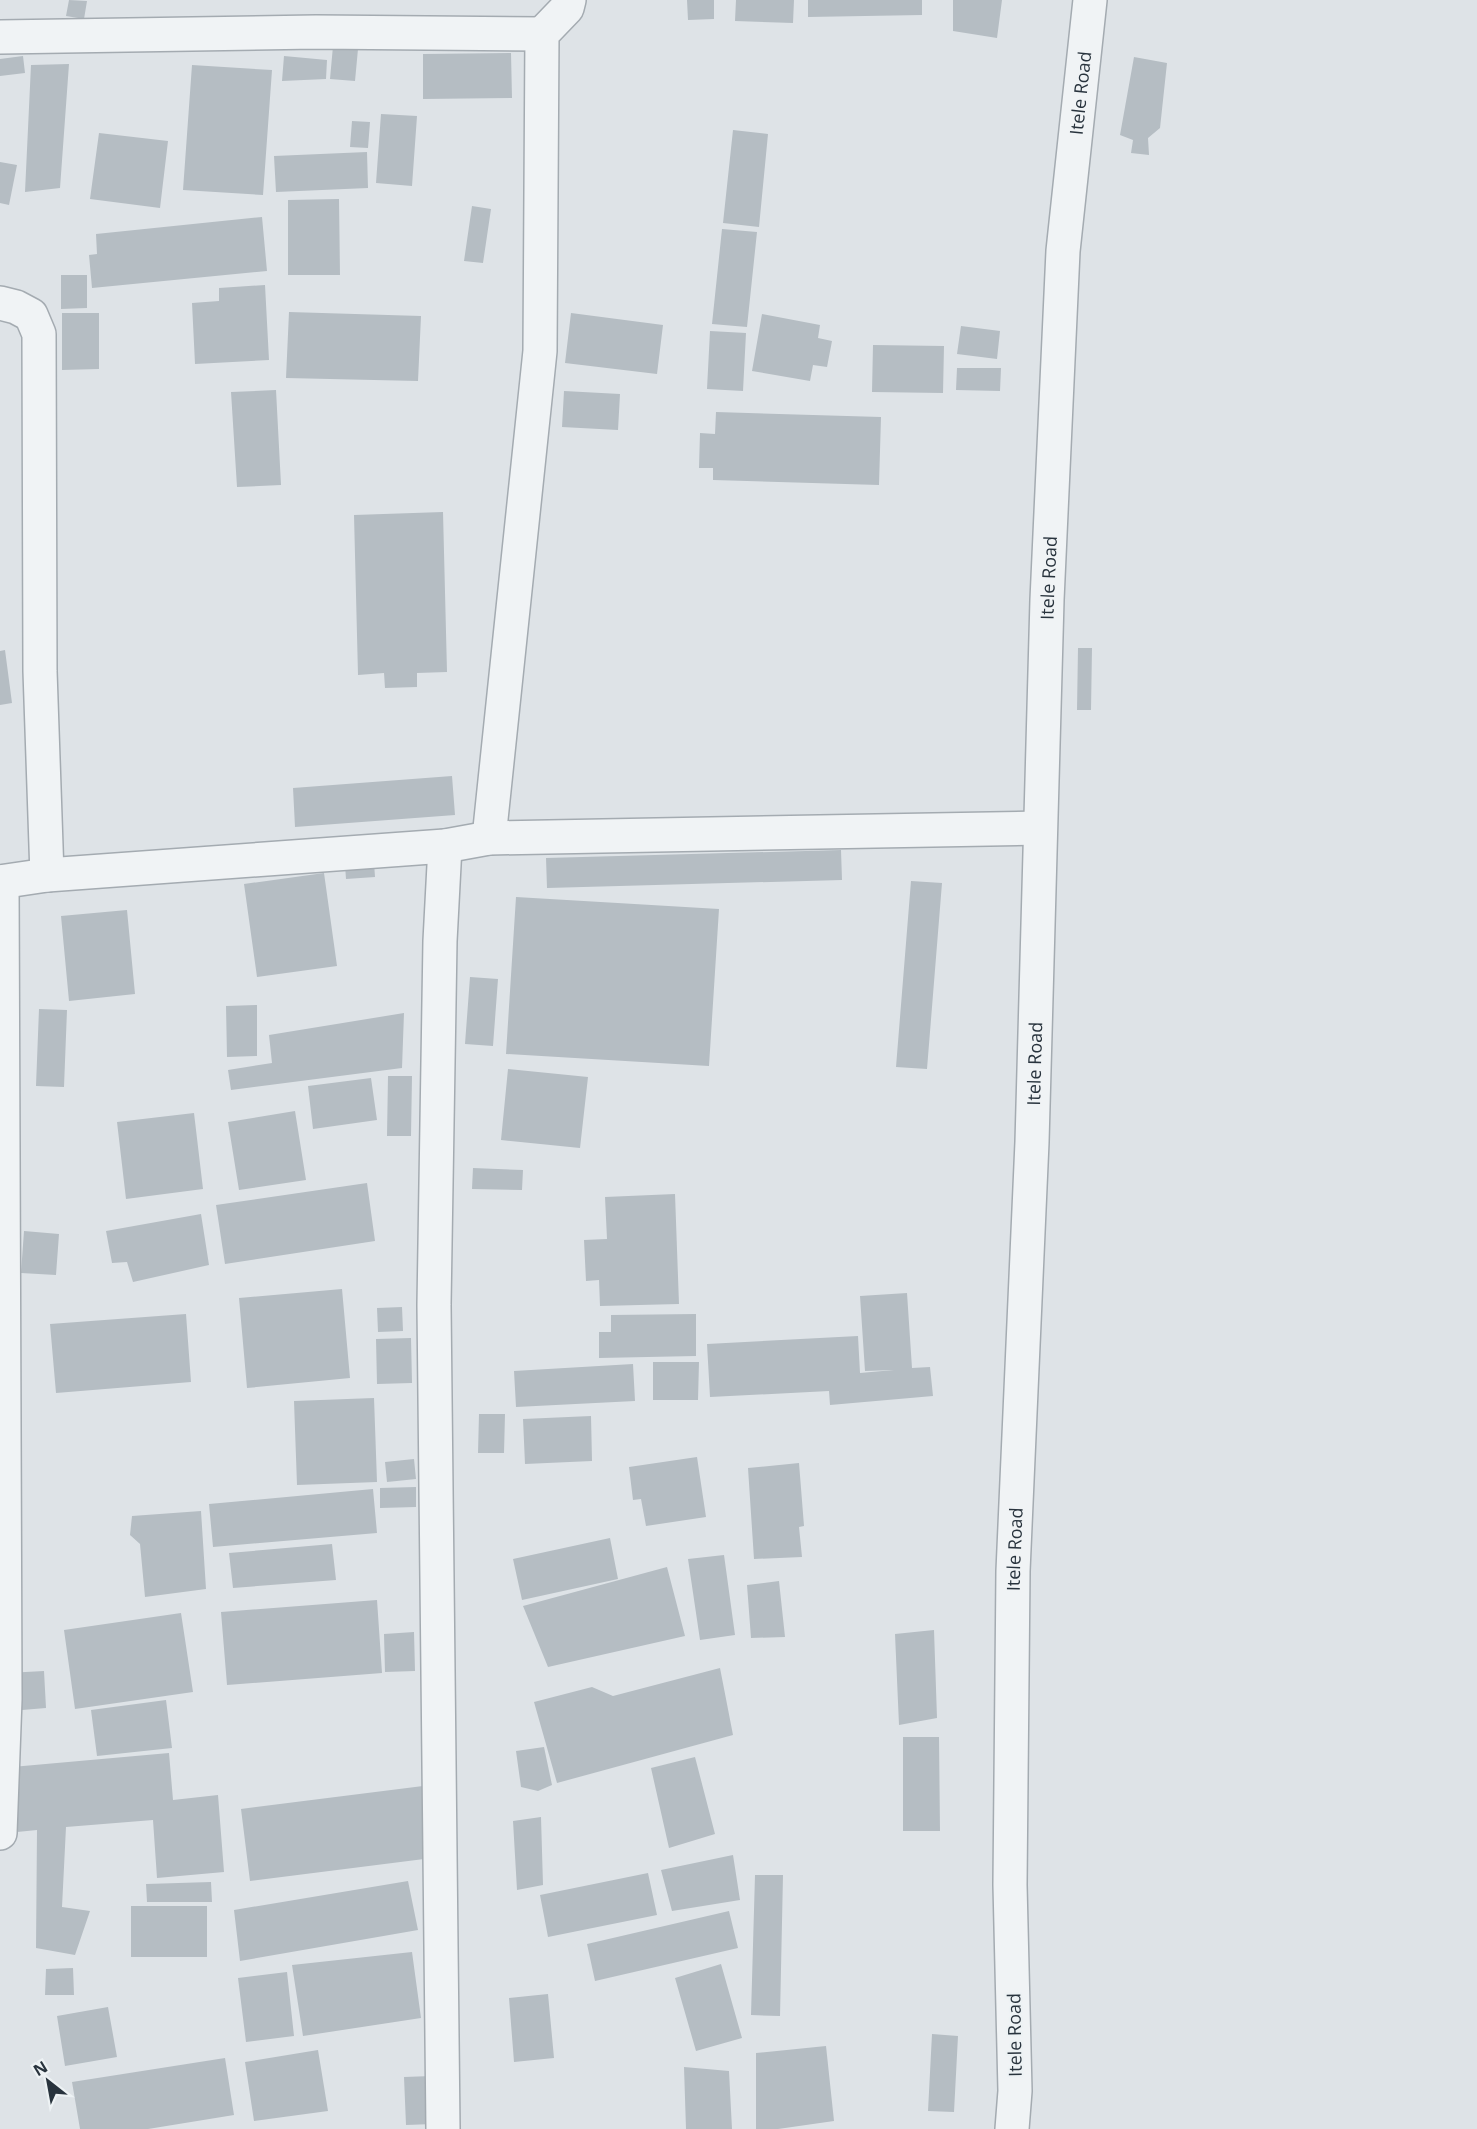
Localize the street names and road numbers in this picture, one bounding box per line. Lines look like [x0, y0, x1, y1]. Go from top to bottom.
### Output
street label: Itele Road [1064, 50, 1096, 136]
street label: Itele Road [1034, 535, 1062, 620]
street label: Itele Road [1021, 1021, 1047, 1106]
street label: Itele Road [1001, 1507, 1028, 1591]
street label: Itele Road [1001, 1993, 1027, 2077]

